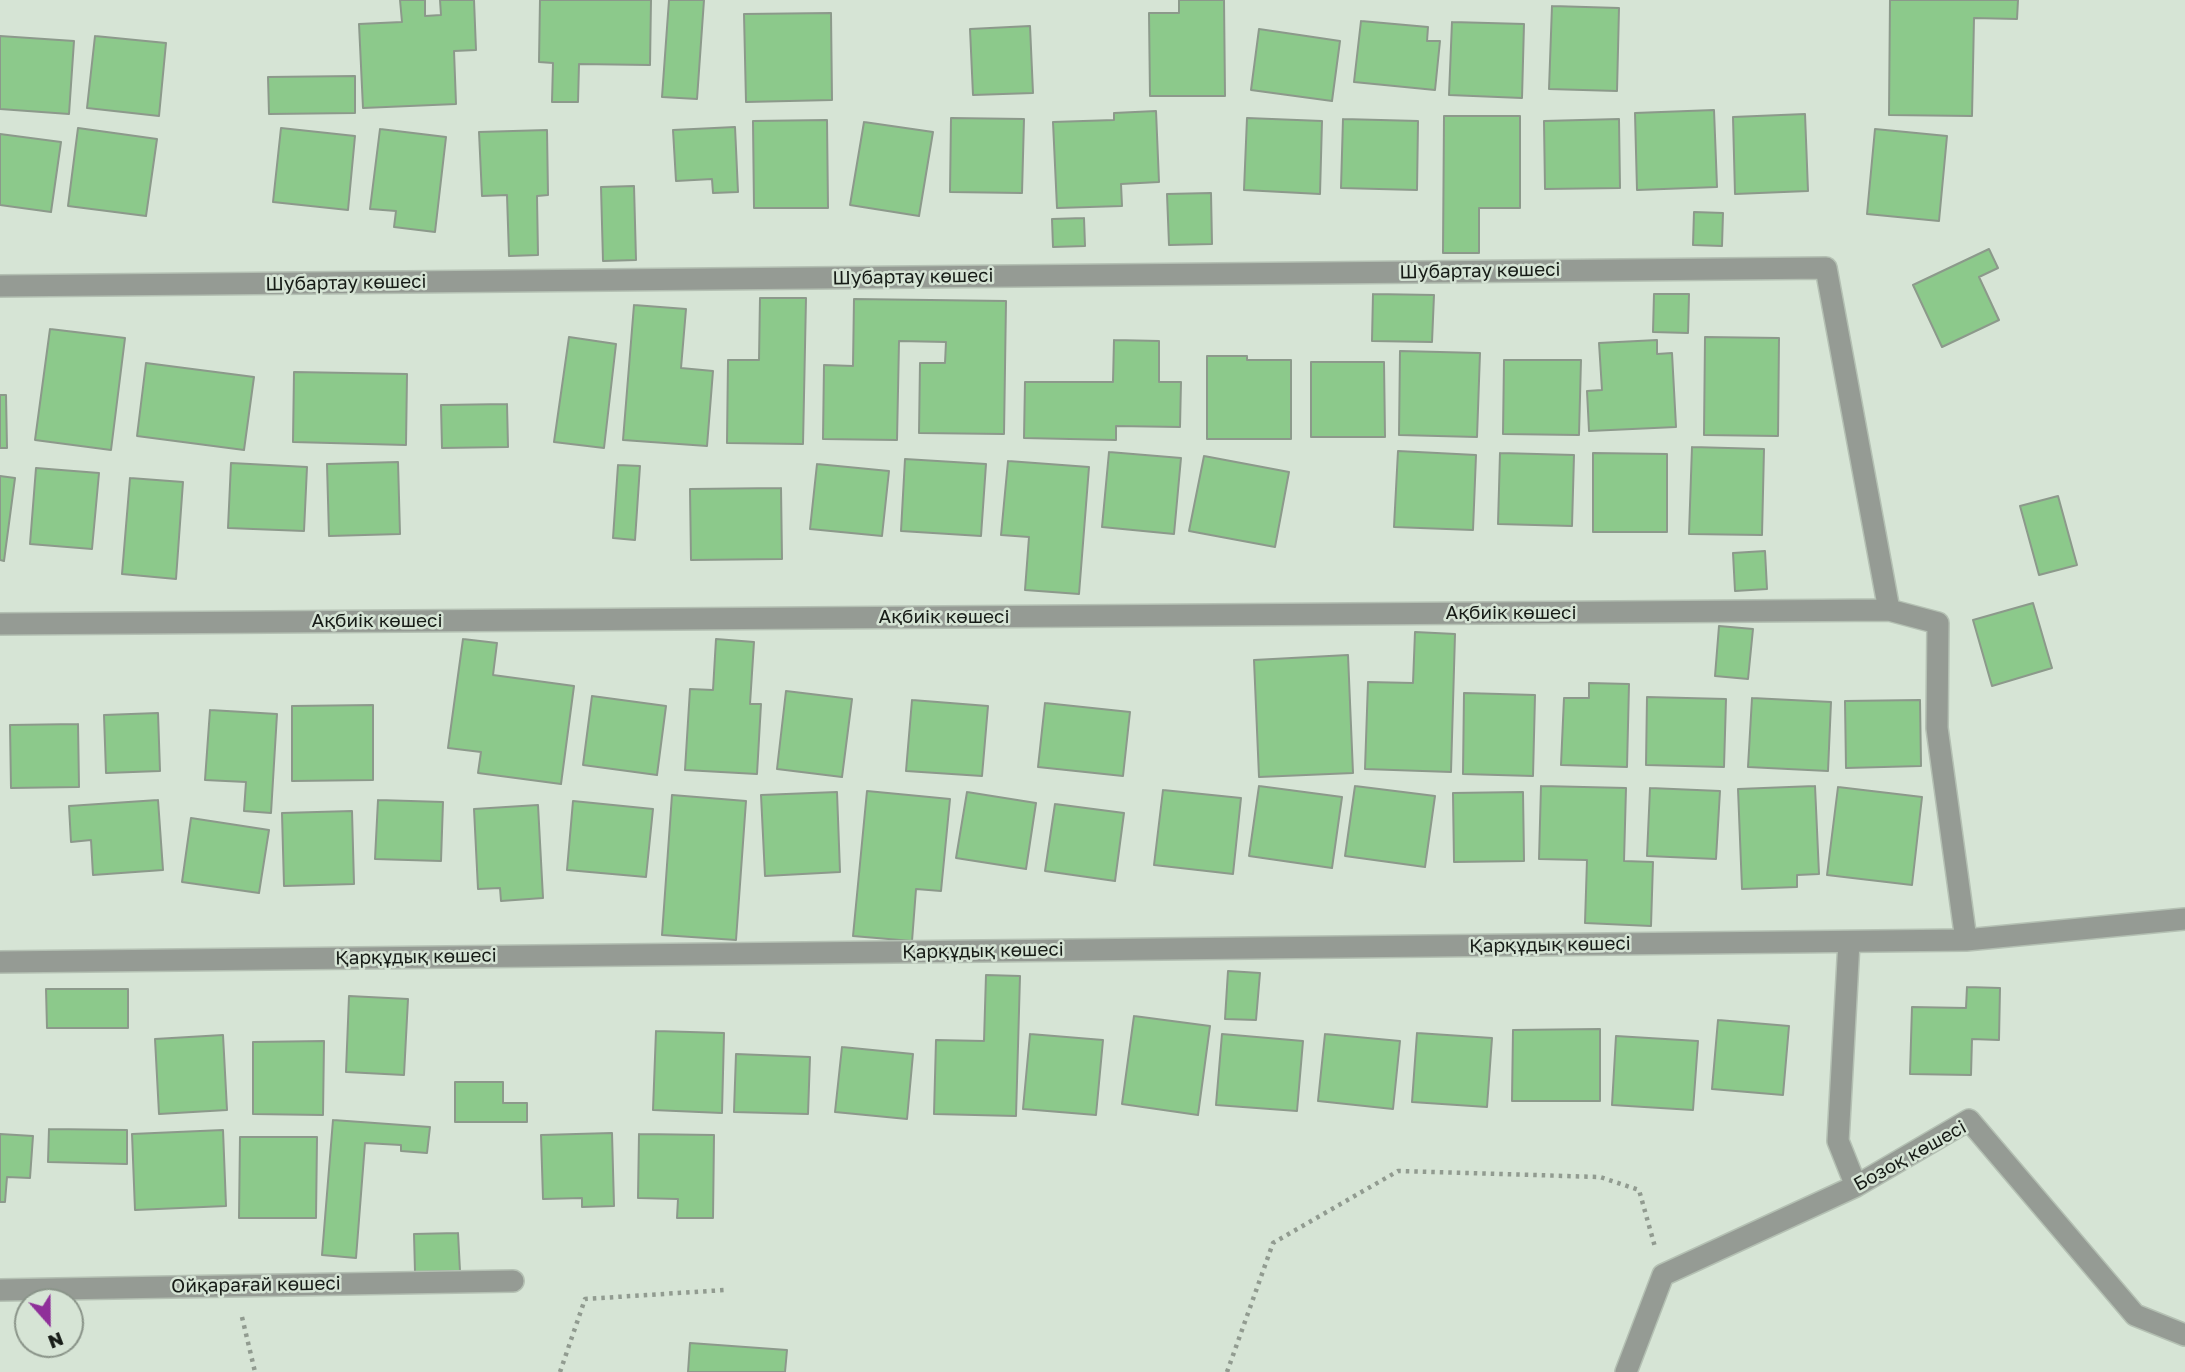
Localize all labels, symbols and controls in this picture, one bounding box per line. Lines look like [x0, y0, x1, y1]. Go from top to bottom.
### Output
street label: Шубартау көшесі [1399, 258, 1561, 284]
street label: Шубартау көшесі [832, 264, 994, 290]
street label: Шубартау көшесі [265, 270, 427, 296]
street label: Ақбиік көшесі [1445, 602, 1577, 624]
street label: Ақбиік көшесі [878, 606, 1010, 628]
street label: Ақбиік көшесі [311, 610, 443, 632]
street label: Қарқұдық көшесі [1469, 932, 1631, 958]
street label: Қарқұдық көшесі [902, 938, 1064, 964]
street label: Қарқұдық көшесі [335, 944, 497, 970]
street label: Бозоқ көшесі [1850, 1116, 1970, 1196]
street label: Ойқарағай көшесі [171, 1272, 341, 1298]
north arrow [14, 1288, 84, 1358]
text: N [45, 1328, 67, 1355]

